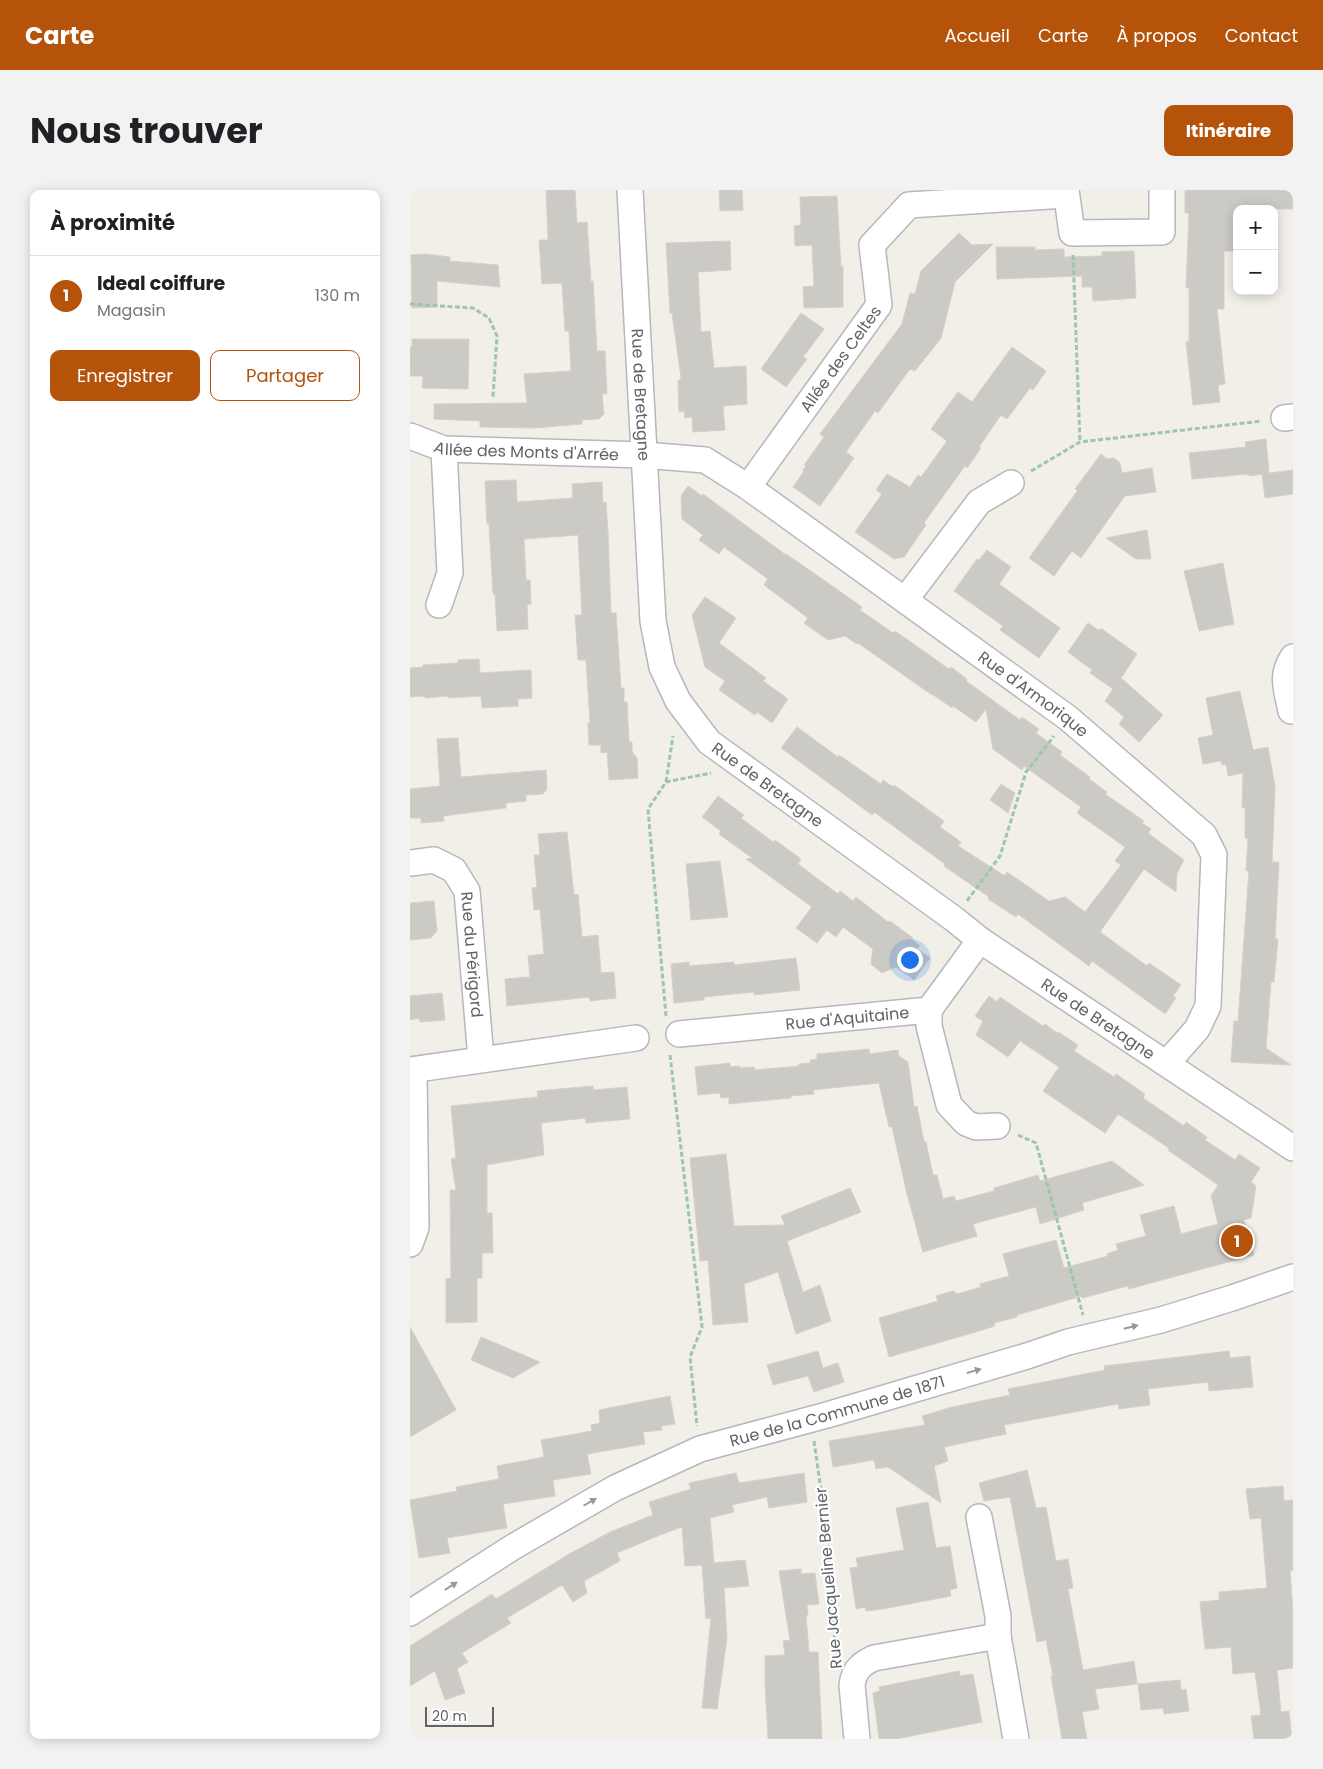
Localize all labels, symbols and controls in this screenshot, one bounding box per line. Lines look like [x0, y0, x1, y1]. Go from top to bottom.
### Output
text: Carte [25, 19, 94, 52]
text: Accueil [944, 23, 1010, 48]
text: Carte [1038, 23, 1088, 48]
text: À propos [1116, 23, 1197, 48]
text: Contact [1225, 23, 1298, 48]
button: Itinéraire [1164, 105, 1293, 156]
text: Nous trouver [30, 106, 263, 155]
map controls [1233, 205, 1278, 295]
button: + [1233, 205, 1278, 250]
text: À proximité [50, 208, 175, 237]
button: − [1233, 250, 1278, 295]
text: Ideal coiffure [97, 270, 225, 297]
text: 1 [63, 284, 69, 307]
text: 130 m [315, 284, 360, 307]
text: Magasin [97, 299, 166, 322]
street label: Allée des Celtes [794, 301, 887, 417]
street label: Rue de Bretagne [625, 328, 655, 462]
button: Enregistrer [50, 350, 200, 401]
button: Partager [210, 350, 360, 401]
street label: Allée des Monts d'Arrée [431, 435, 619, 466]
street label: Rue d'Armorique [973, 646, 1093, 743]
street label: Rue de Bretagne [707, 737, 828, 833]
street label: Rue du Périgord [455, 891, 489, 1019]
your location [897, 947, 923, 973]
street label: Rue de Bretagne [1036, 973, 1160, 1065]
street label: Rue d'Aquitaine [784, 1001, 910, 1036]
pin: 1 [1221, 1222, 1253, 1260]
one-way arrow [1123, 1323, 1138, 1331]
one-way arrow [967, 1367, 982, 1375]
street label: Rue de la Commune de 1871 [727, 1370, 948, 1453]
street label: Rue Jacqueline Bernier [809, 1486, 848, 1670]
one-way arrow [584, 1498, 597, 1507]
one-way arrow [445, 1582, 458, 1591]
scale bar [425, 1704, 494, 1727]
text: 20 m [432, 1706, 467, 1726]

